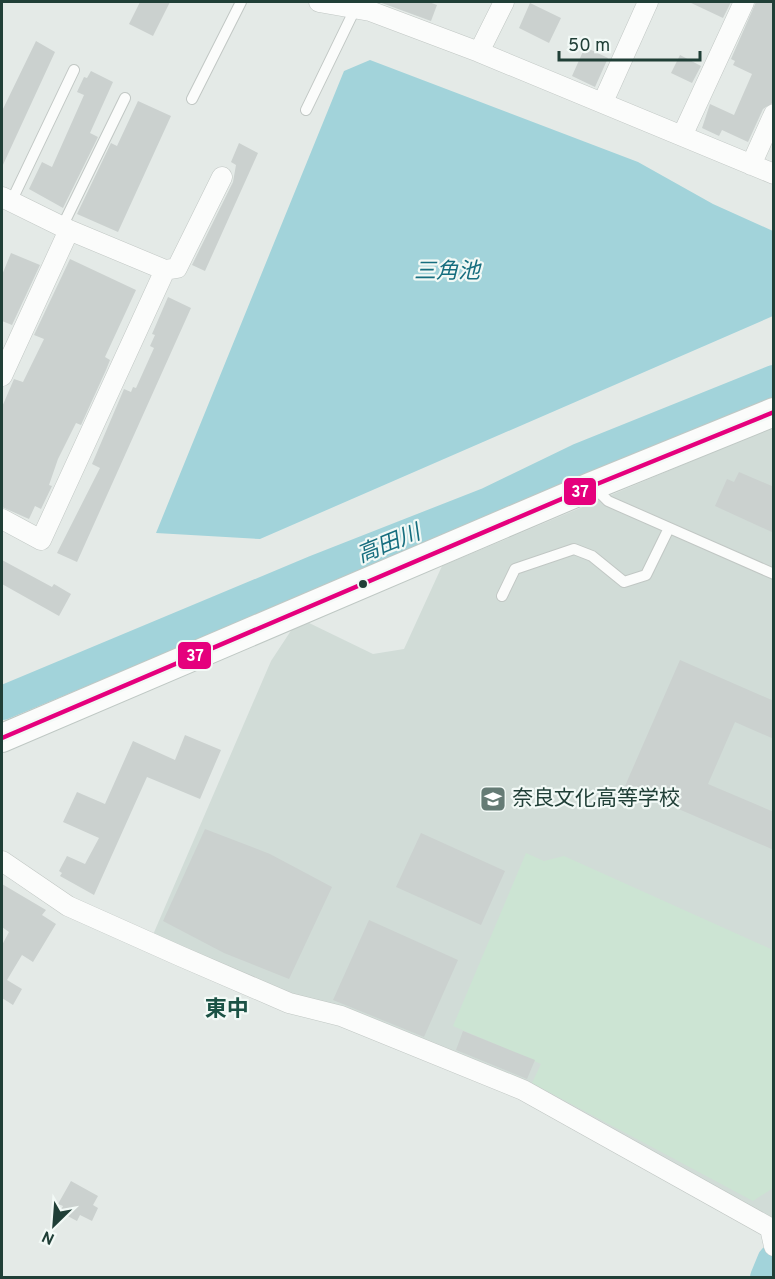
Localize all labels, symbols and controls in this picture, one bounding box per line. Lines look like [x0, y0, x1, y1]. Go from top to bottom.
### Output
scale bar [559, 24, 700, 62]
text: 50 m [568, 35, 610, 58]
water label: 三角池 [414, 259, 482, 286]
line badge: 37 [563, 477, 597, 506]
text: 37 [571, 483, 589, 503]
water label: 高田川 [353, 519, 427, 570]
unlabelled marker [357, 578, 369, 590]
line badge: 37 [177, 641, 212, 670]
text: 37 [186, 647, 204, 667]
school or university icon: 奈良文化高等学校 [478, 784, 508, 814]
place label: 奈良文化高等学校 [512, 786, 680, 813]
district label: 東中 [205, 997, 249, 1024]
north arrow [24, 1195, 84, 1255]
text: N [39, 1225, 58, 1248]

